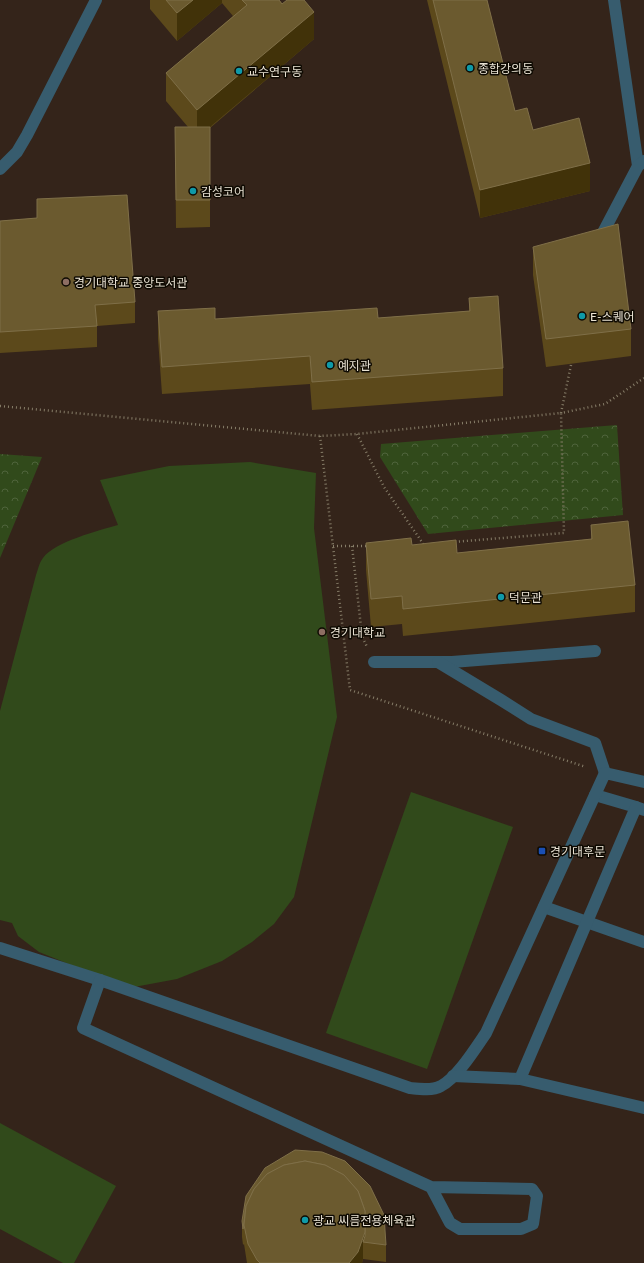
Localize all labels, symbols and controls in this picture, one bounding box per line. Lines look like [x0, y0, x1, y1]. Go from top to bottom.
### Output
place label: 종합강의동 [478, 61, 533, 76]
marker: 종합강의동 [465, 63, 475, 73]
place label: 교수연구동 [247, 64, 302, 79]
marker: 교수연구동 [234, 66, 244, 76]
place label: 감성코어 [201, 184, 245, 199]
marker: 감성코어 [188, 186, 198, 196]
place label: 경기대학교 중앙도서관 [74, 275, 187, 290]
marker: 경기대학교 중앙도서관 [61, 277, 71, 287]
place label: E-스퀘어 [590, 309, 635, 324]
marker: E-스퀘어 [577, 311, 587, 321]
place label: 예지관 [338, 358, 371, 373]
marker: 예지관 [325, 360, 335, 370]
place label: 덕문관 [509, 590, 542, 605]
marker: 덕문관 [496, 592, 506, 602]
place label: 경기대학교 [330, 625, 385, 640]
marker: 경기대학교 [317, 627, 327, 637]
place label: 경기대후문 [550, 844, 605, 859]
marker: 경기대후문 [537, 846, 547, 856]
place label: 광교 씨름전용체육관 [313, 1213, 415, 1228]
marker: 광교 씨름전용체육관 [300, 1215, 310, 1225]

